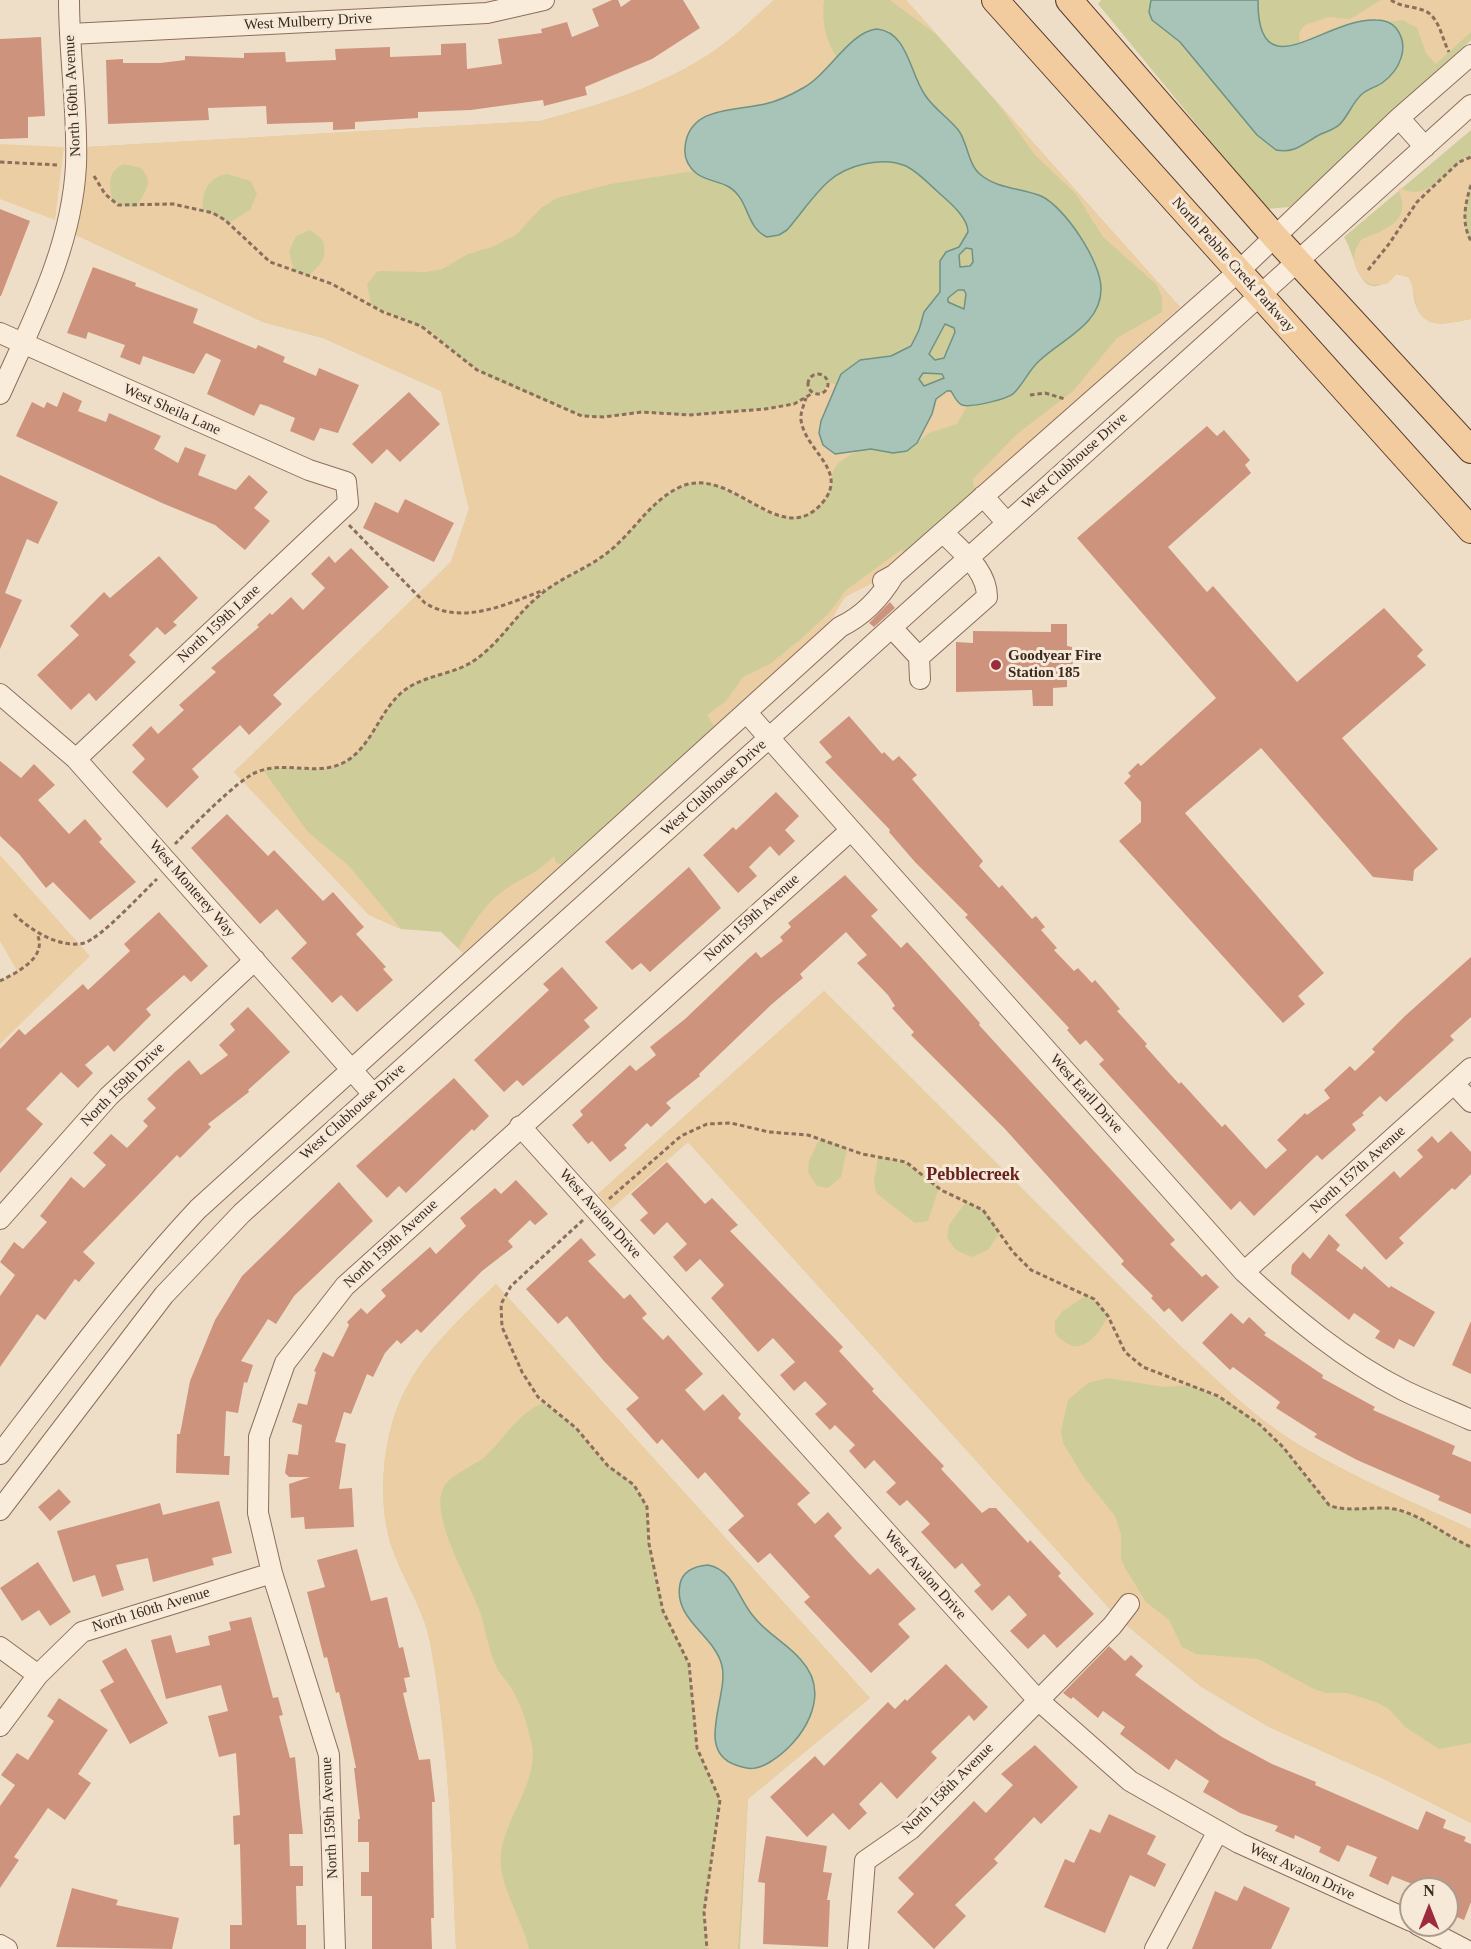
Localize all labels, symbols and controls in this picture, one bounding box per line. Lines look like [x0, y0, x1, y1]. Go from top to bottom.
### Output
street label: West Mulberry Drive [244, 10, 372, 34]
street label: North 160th Avenue [61, 35, 85, 157]
street label: North Pebble Creek Parkway [1168, 194, 1298, 336]
street label: West Sheila Lane [121, 381, 223, 439]
street label: West Clubhouse Drive [1019, 409, 1131, 513]
street label: North 159th Lane [174, 581, 264, 667]
place label: Goodyear Fire Station 185 [1008, 647, 1101, 682]
marker: Goodyear Fire Station 185 [989, 658, 1003, 672]
street label: West Clubhouse Drive [658, 736, 770, 840]
street label: West Monterey Way [145, 837, 239, 941]
street label: North 159th Avenue [701, 870, 803, 966]
street label: North 159th Drive [77, 1039, 169, 1131]
street label: West Earll Drive [1046, 1051, 1126, 1137]
street label: West Clubhouse Drive [297, 1060, 409, 1164]
street label: North 157th Avenue [1307, 1122, 1409, 1218]
district label: Pebblecreek [926, 1164, 1020, 1186]
street label: West Avalon Drive [555, 1166, 645, 1262]
street label: North 159th Avenue [340, 1196, 442, 1292]
street label: West Avalon Drive [880, 1527, 970, 1623]
street label: North 160th Avenue [90, 1584, 212, 1636]
street label: North 158th Avenue [898, 1739, 998, 1839]
street label: North 159th Avenue [318, 1757, 342, 1879]
street label: West Avalon Drive [1246, 1840, 1358, 1904]
north arrow [1399, 1877, 1459, 1937]
text: N [1423, 1882, 1435, 1899]

